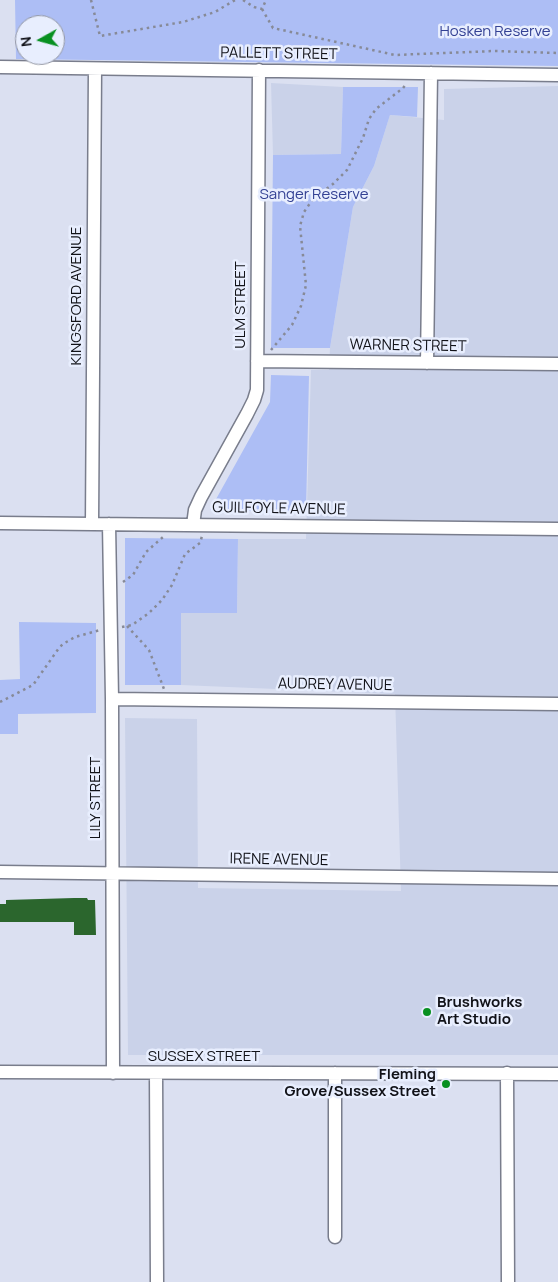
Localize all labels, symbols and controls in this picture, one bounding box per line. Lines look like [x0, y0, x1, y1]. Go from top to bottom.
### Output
north arrow [15, 15, 65, 65]
park label: Hosken Reserve [439, 23, 551, 41]
text: N [16, 36, 36, 48]
street label: PALLETT STREET [220, 44, 338, 64]
park label: Sanger Reserve [260, 186, 368, 204]
street label: KINGSFORD AVENUE [68, 227, 86, 365]
street label: ULM STREET [232, 261, 250, 349]
street label: WARNER STREET [349, 336, 467, 356]
street label: GUILFOYLE AVENUE [212, 499, 346, 519]
street label: AUDREY AVENUE [278, 675, 392, 695]
street label: LILY STREET [87, 757, 105, 839]
street label: IRENE AVENUE [229, 850, 329, 870]
place label: Brushworks Art Studio [437, 994, 522, 1029]
marker: Brushworks Art Studio [421, 1006, 433, 1018]
street label: SUSSEX STREET [148, 1048, 260, 1066]
place label: Fleming Grove/Sussex Street [284, 1066, 436, 1101]
marker: Fleming Grove/Sussex Street [440, 1078, 452, 1090]

